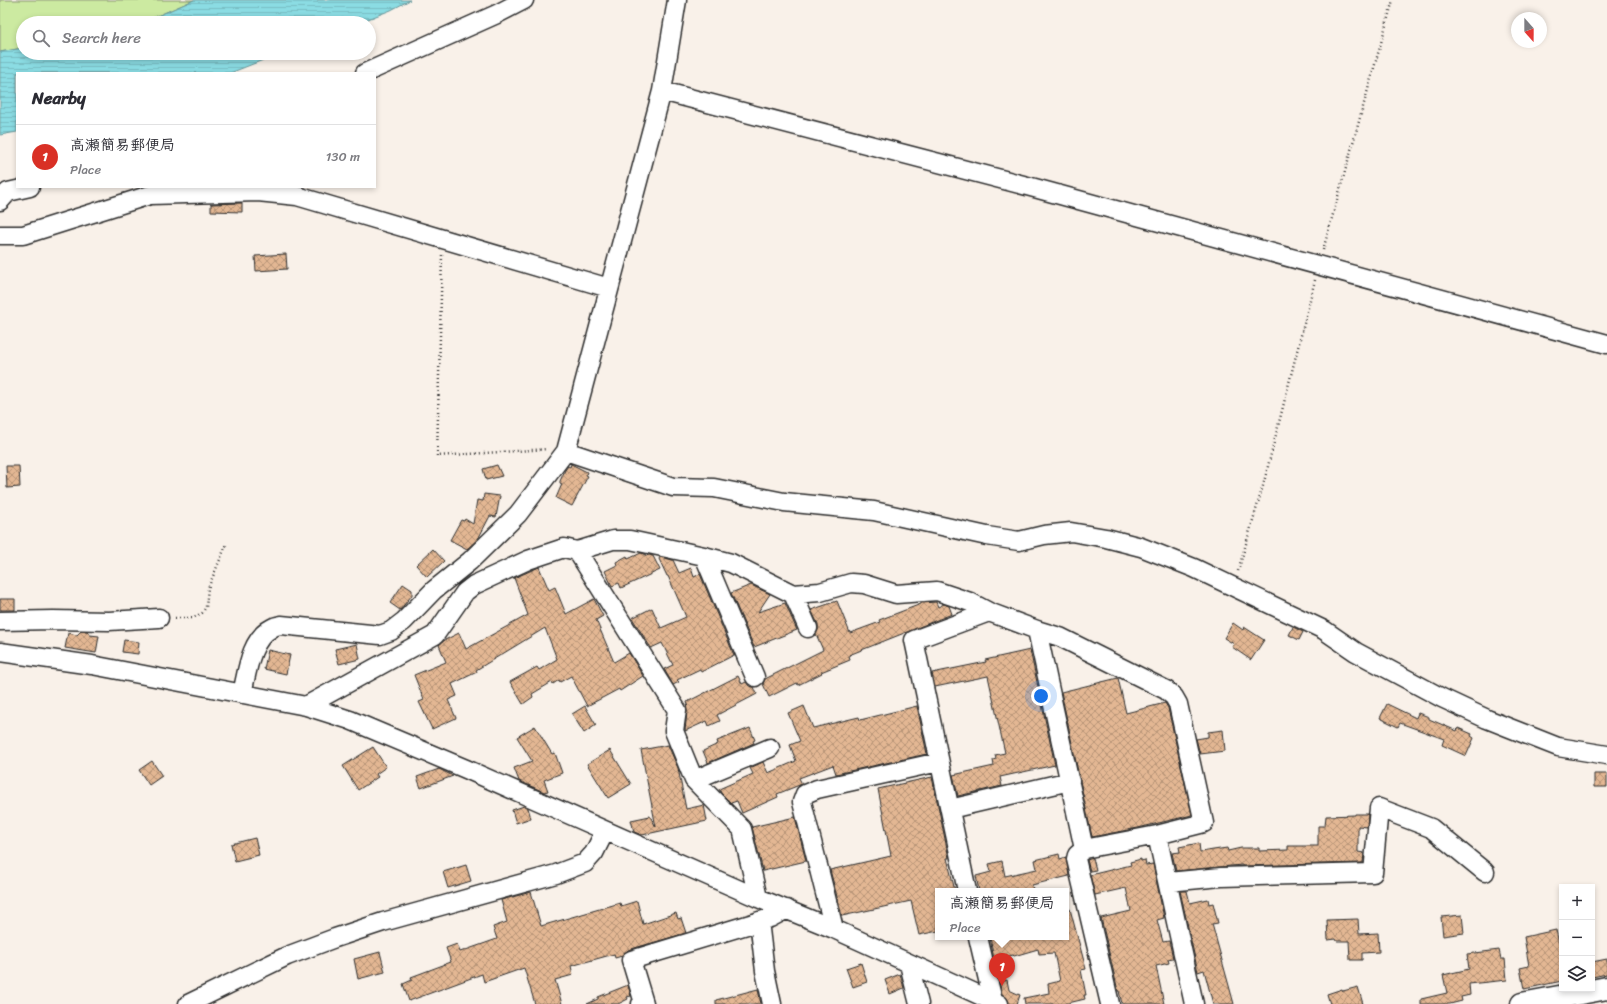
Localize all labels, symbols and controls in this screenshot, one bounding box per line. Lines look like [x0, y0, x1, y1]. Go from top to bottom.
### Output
north arrow [1511, 12, 1547, 48]
search box [16, 16, 376, 60]
text: Search here [62, 25, 141, 51]
icon: search [30, 27, 52, 49]
text: Nearby [32, 83, 86, 113]
text: 高瀬簡易郵便局 [70, 132, 175, 158]
text: 1 [42, 145, 48, 168]
text: 130 m [326, 145, 360, 168]
text: Place [70, 158, 101, 181]
your location [1031, 686, 1051, 706]
map controls [1559, 884, 1595, 992]
button: + [1559, 884, 1595, 920]
popup [935, 888, 1069, 940]
text: 高瀬簡易郵便局 [949, 890, 1055, 916]
text: Place [949, 916, 981, 939]
button: − [1559, 920, 1595, 956]
pin: 1 [989, 953, 1015, 986]
button: layers [1559, 956, 1595, 992]

